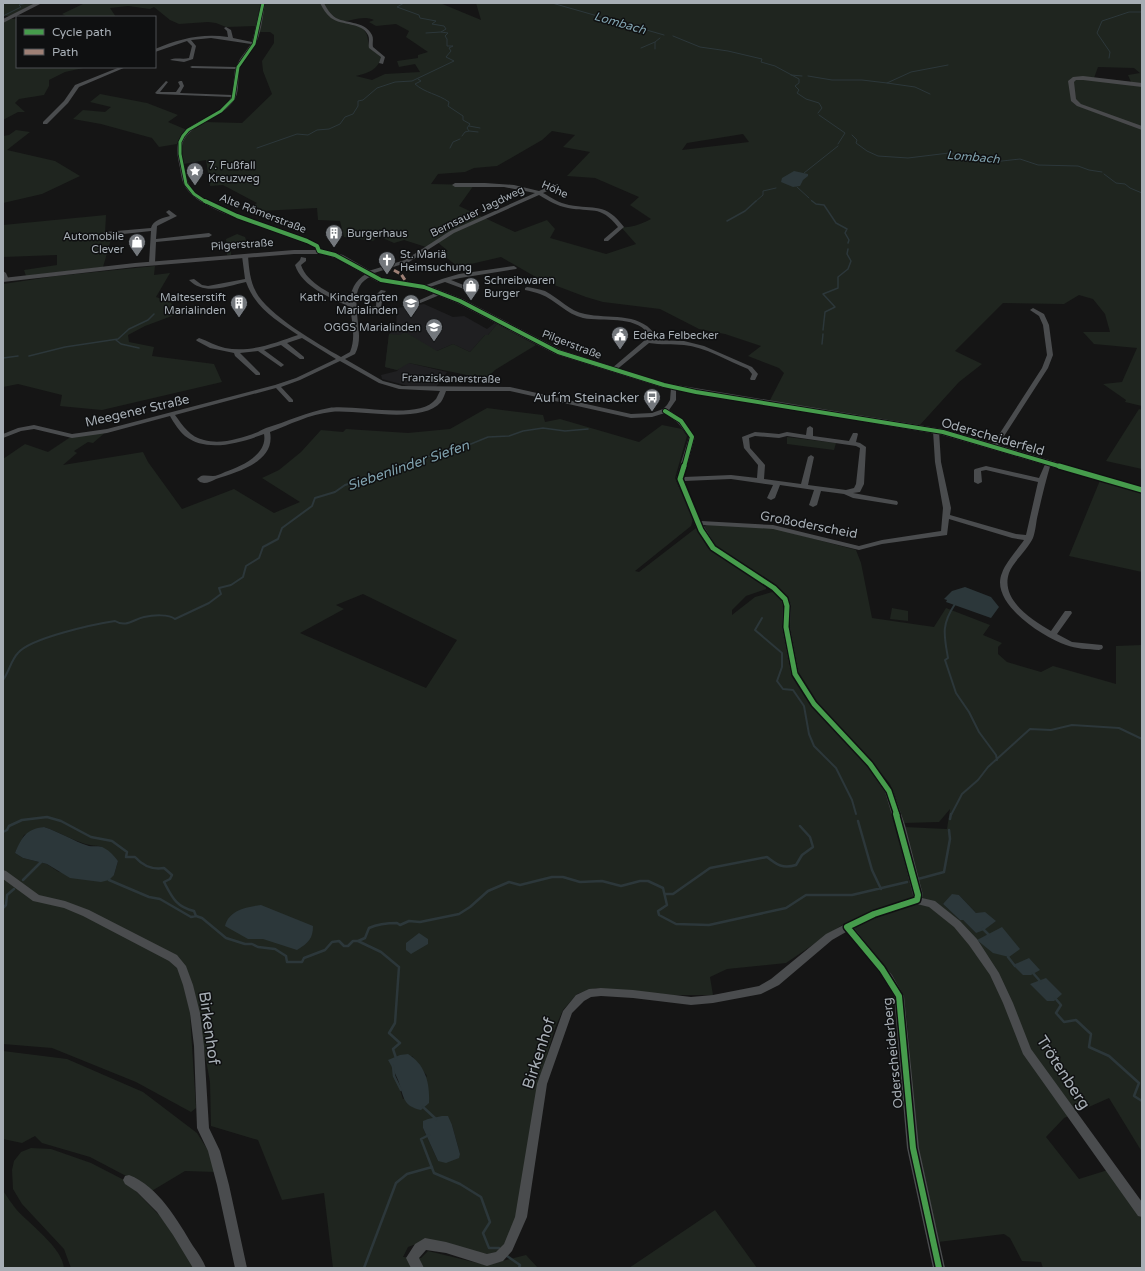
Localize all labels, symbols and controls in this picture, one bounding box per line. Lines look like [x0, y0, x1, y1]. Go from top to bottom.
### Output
water label: Lombach [592, 9, 648, 37]
legend [16, 16, 156, 68]
text: Cycle path [52, 25, 111, 39]
text: Path [52, 45, 78, 59]
water label: Lombach [946, 148, 1001, 166]
place label: 7. Fußfall Kreuzweg [208, 159, 260, 185]
place icon: 7. Fußfall Kreuzweg [185, 161, 205, 186]
street label: Höhe [539, 178, 570, 201]
street label: Bernsauer Jagdweg [428, 183, 526, 240]
street label: Alte Römerstraße [218, 191, 308, 236]
building icon: Burgerhaus [324, 223, 344, 248]
place label: Burgerhaus [347, 227, 408, 240]
place label: Automobile Clever [63, 230, 125, 256]
shop icon: Automobile Clever [127, 232, 147, 257]
street label: Pilgerstraße [210, 236, 274, 253]
place label: St. Mariä Heimsuchung [400, 248, 472, 274]
church icon: St. Mariä Heimsuchung [377, 250, 397, 275]
place label: Schreibwaren Burger [484, 274, 555, 300]
shop icon: Schreibwaren Burger [461, 276, 481, 301]
place label: Malteserstift Marialinden [160, 291, 226, 317]
place label: Kath. Kindergarten Marialinden [300, 291, 398, 317]
building icon: Malteserstift Marialinden [229, 293, 249, 318]
school or university icon: Kath. Kindergarten Marialinden [401, 293, 421, 318]
school or university icon: OGGS Marialinden [424, 317, 444, 342]
place label: OGGS Marialinden [324, 321, 421, 334]
public building icon: Edeka Felbecker [610, 325, 630, 350]
street label: Pilgerstraße [540, 327, 604, 362]
place label: Edeka Felbecker [633, 329, 719, 342]
street label: Franziskanerstraße [401, 371, 501, 386]
bus stop icon: Auf´m Steinacker [642, 387, 662, 412]
place label: Auf´m Steinacker [534, 390, 639, 406]
street label: Meegener Straße [84, 391, 191, 431]
street label: Oderscheiderfeld [939, 415, 1046, 459]
water label: Siebenlinder Siefen [345, 436, 472, 494]
street label: Großoderscheid [759, 508, 859, 542]
street label: Birkenhof [194, 990, 224, 1067]
street label: Oderscheiderberg [879, 997, 907, 1109]
street label: Birkenhof [518, 1014, 560, 1092]
street label: Trötenberg [1032, 1032, 1094, 1113]

